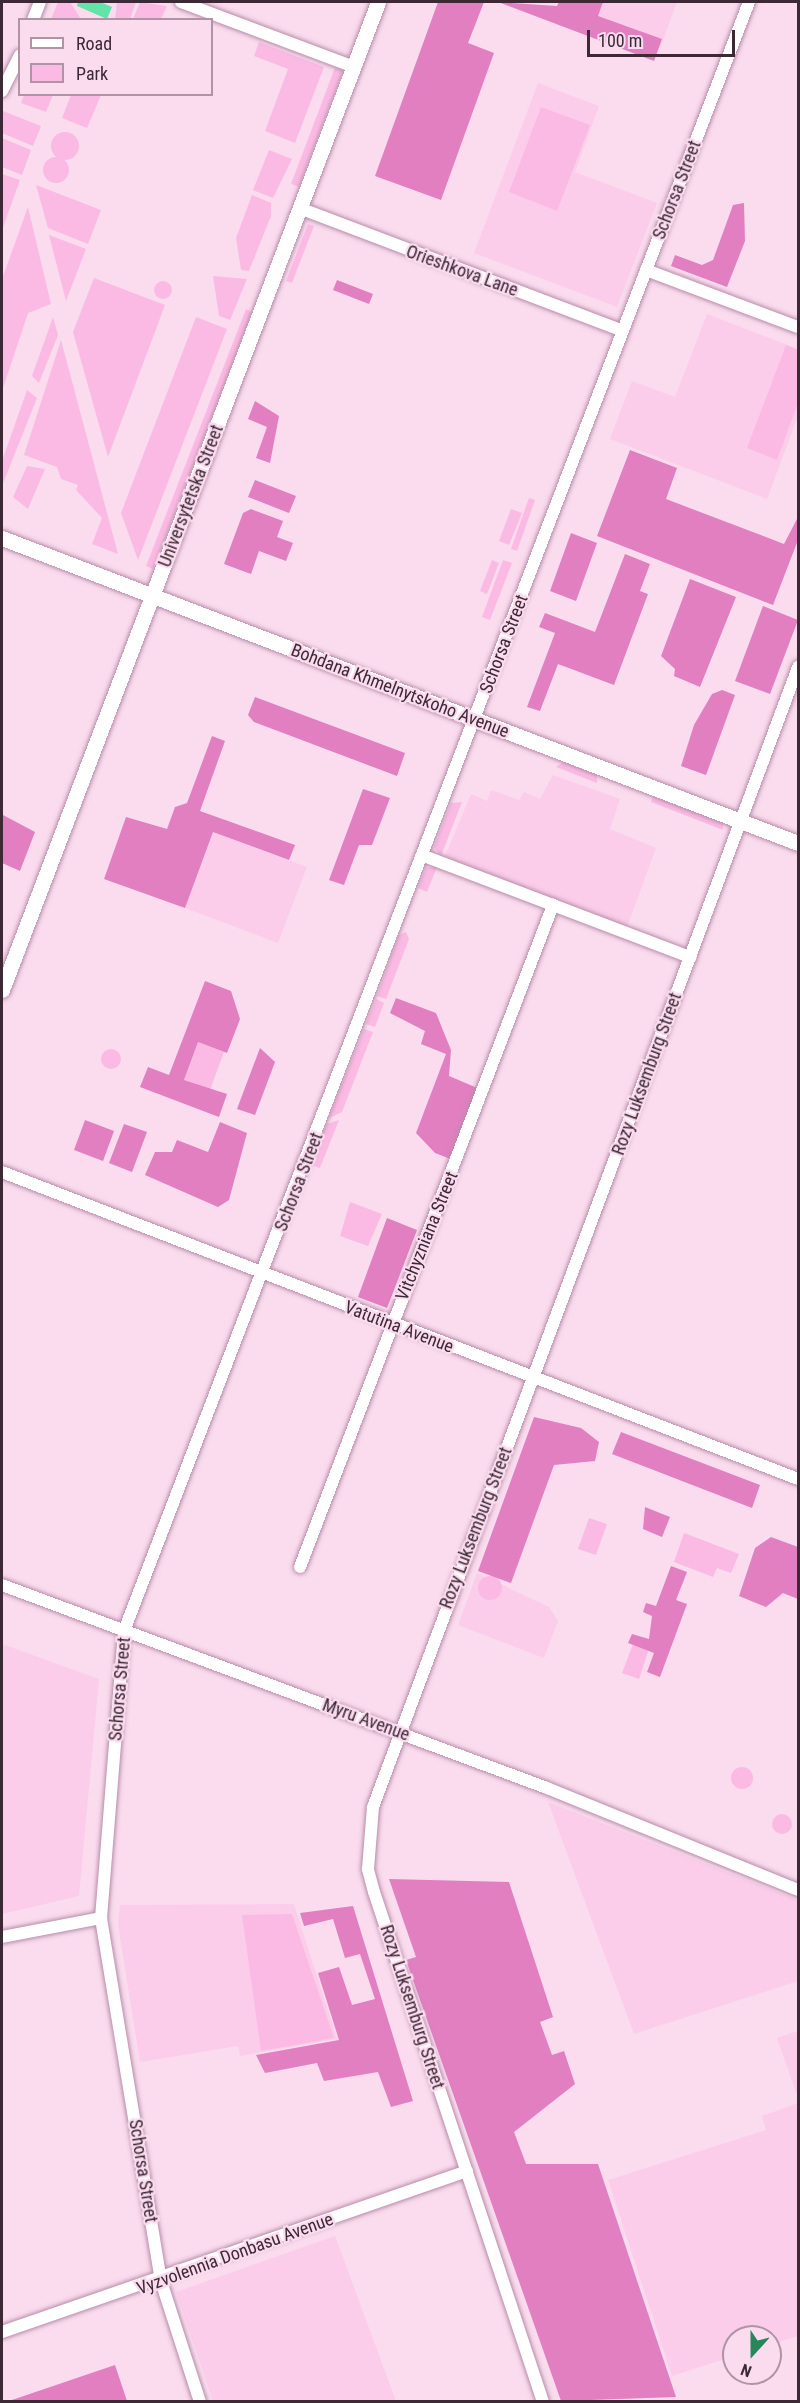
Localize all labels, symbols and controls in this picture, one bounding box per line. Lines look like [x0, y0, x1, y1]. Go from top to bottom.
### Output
legend [18, 18, 213, 96]
scale bar [590, 18, 738, 56]
text: 100 m [598, 30, 642, 51]
text: Road [76, 33, 112, 54]
text: Park [76, 63, 108, 84]
street label: Schorsa Street [648, 138, 706, 242]
street label: Orieshkova Lane [403, 241, 521, 301]
street label: Universytetska Street [154, 422, 228, 570]
street label: Schorsa Street [475, 592, 533, 696]
street label: Bohdana Khmelnytskoho Avenue [288, 639, 512, 743]
street label: Rozy Luksemburg Street [608, 990, 686, 1158]
street label: Schorsa Street [270, 1130, 328, 1234]
street label: Vitchyzniana Street [391, 1168, 463, 1304]
street label: Vatutina Avenue [341, 1296, 457, 1358]
street label: Rozy Luksemburg Street [435, 1444, 517, 1612]
street label: Schorsa Street [105, 1636, 135, 1742]
street label: Myru Avenue [319, 1694, 413, 1746]
street label: Rozy Luksemburg Street [375, 1922, 449, 2092]
street label: Schorsa Street [124, 2118, 162, 2224]
street label: Vyzvolennia Donbasu Avenue [134, 2208, 336, 2300]
north arrow [722, 2325, 782, 2385]
text: N [738, 2360, 754, 2381]

